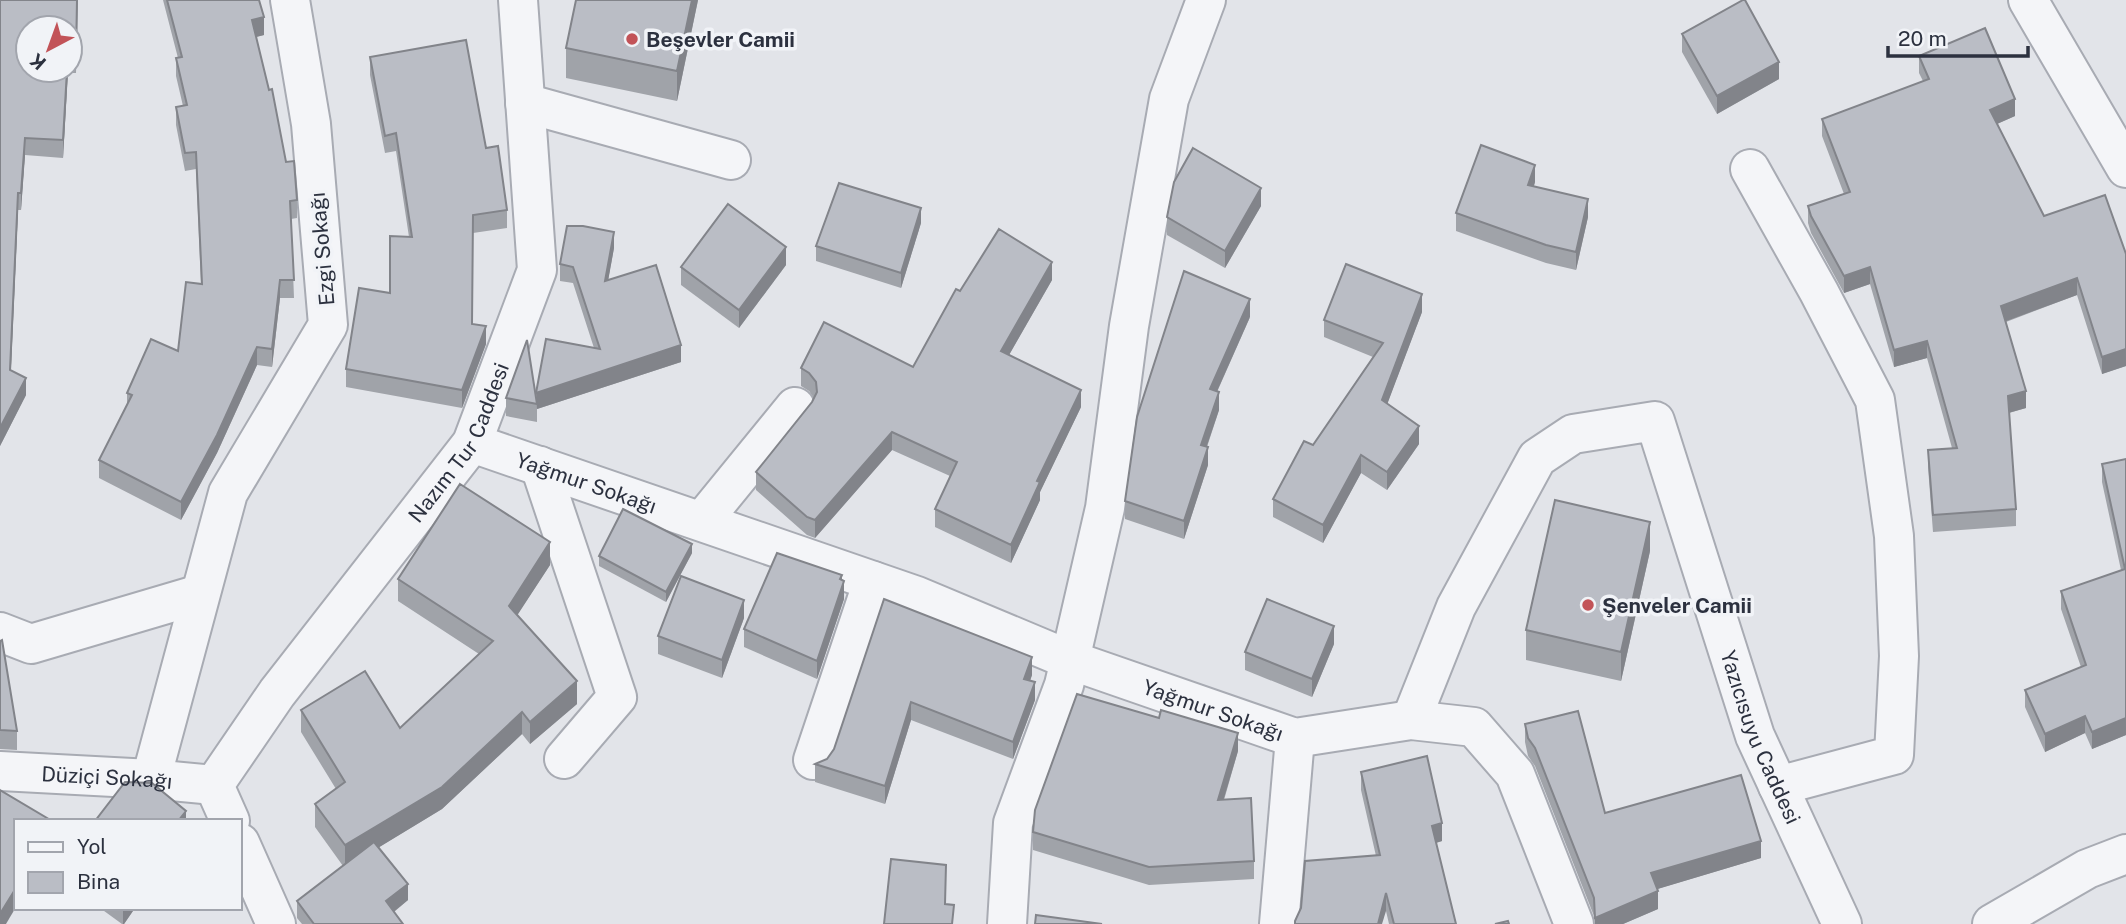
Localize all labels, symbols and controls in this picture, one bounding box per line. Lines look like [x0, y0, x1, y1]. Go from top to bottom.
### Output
north arrow [14, 14, 84, 84]
scale bar [1888, 14, 2028, 58]
text: 20 m [1898, 26, 1947, 51]
place label: Beşevler Camii [646, 27, 795, 52]
marker: Beşevler Camii [624, 31, 640, 47]
text: K [25, 49, 50, 75]
street label: Ezgi Sokağı [305, 191, 339, 307]
street label: Nazım Tur Caddesi [403, 359, 514, 527]
street label: Yağmur Sokağı [513, 447, 660, 518]
place label: Şenveler Camii [1602, 593, 1752, 618]
marker: Şenveler Camii [1580, 597, 1596, 613]
street label: Yazıcısuyu Caddesi [1716, 647, 1806, 828]
street label: Yağmur Sokağı [1140, 674, 1287, 746]
street label: Düziçi Sokağı [41, 761, 173, 793]
legend [14, 819, 242, 910]
text: Yol [77, 834, 107, 859]
text: Bina [77, 869, 120, 894]

